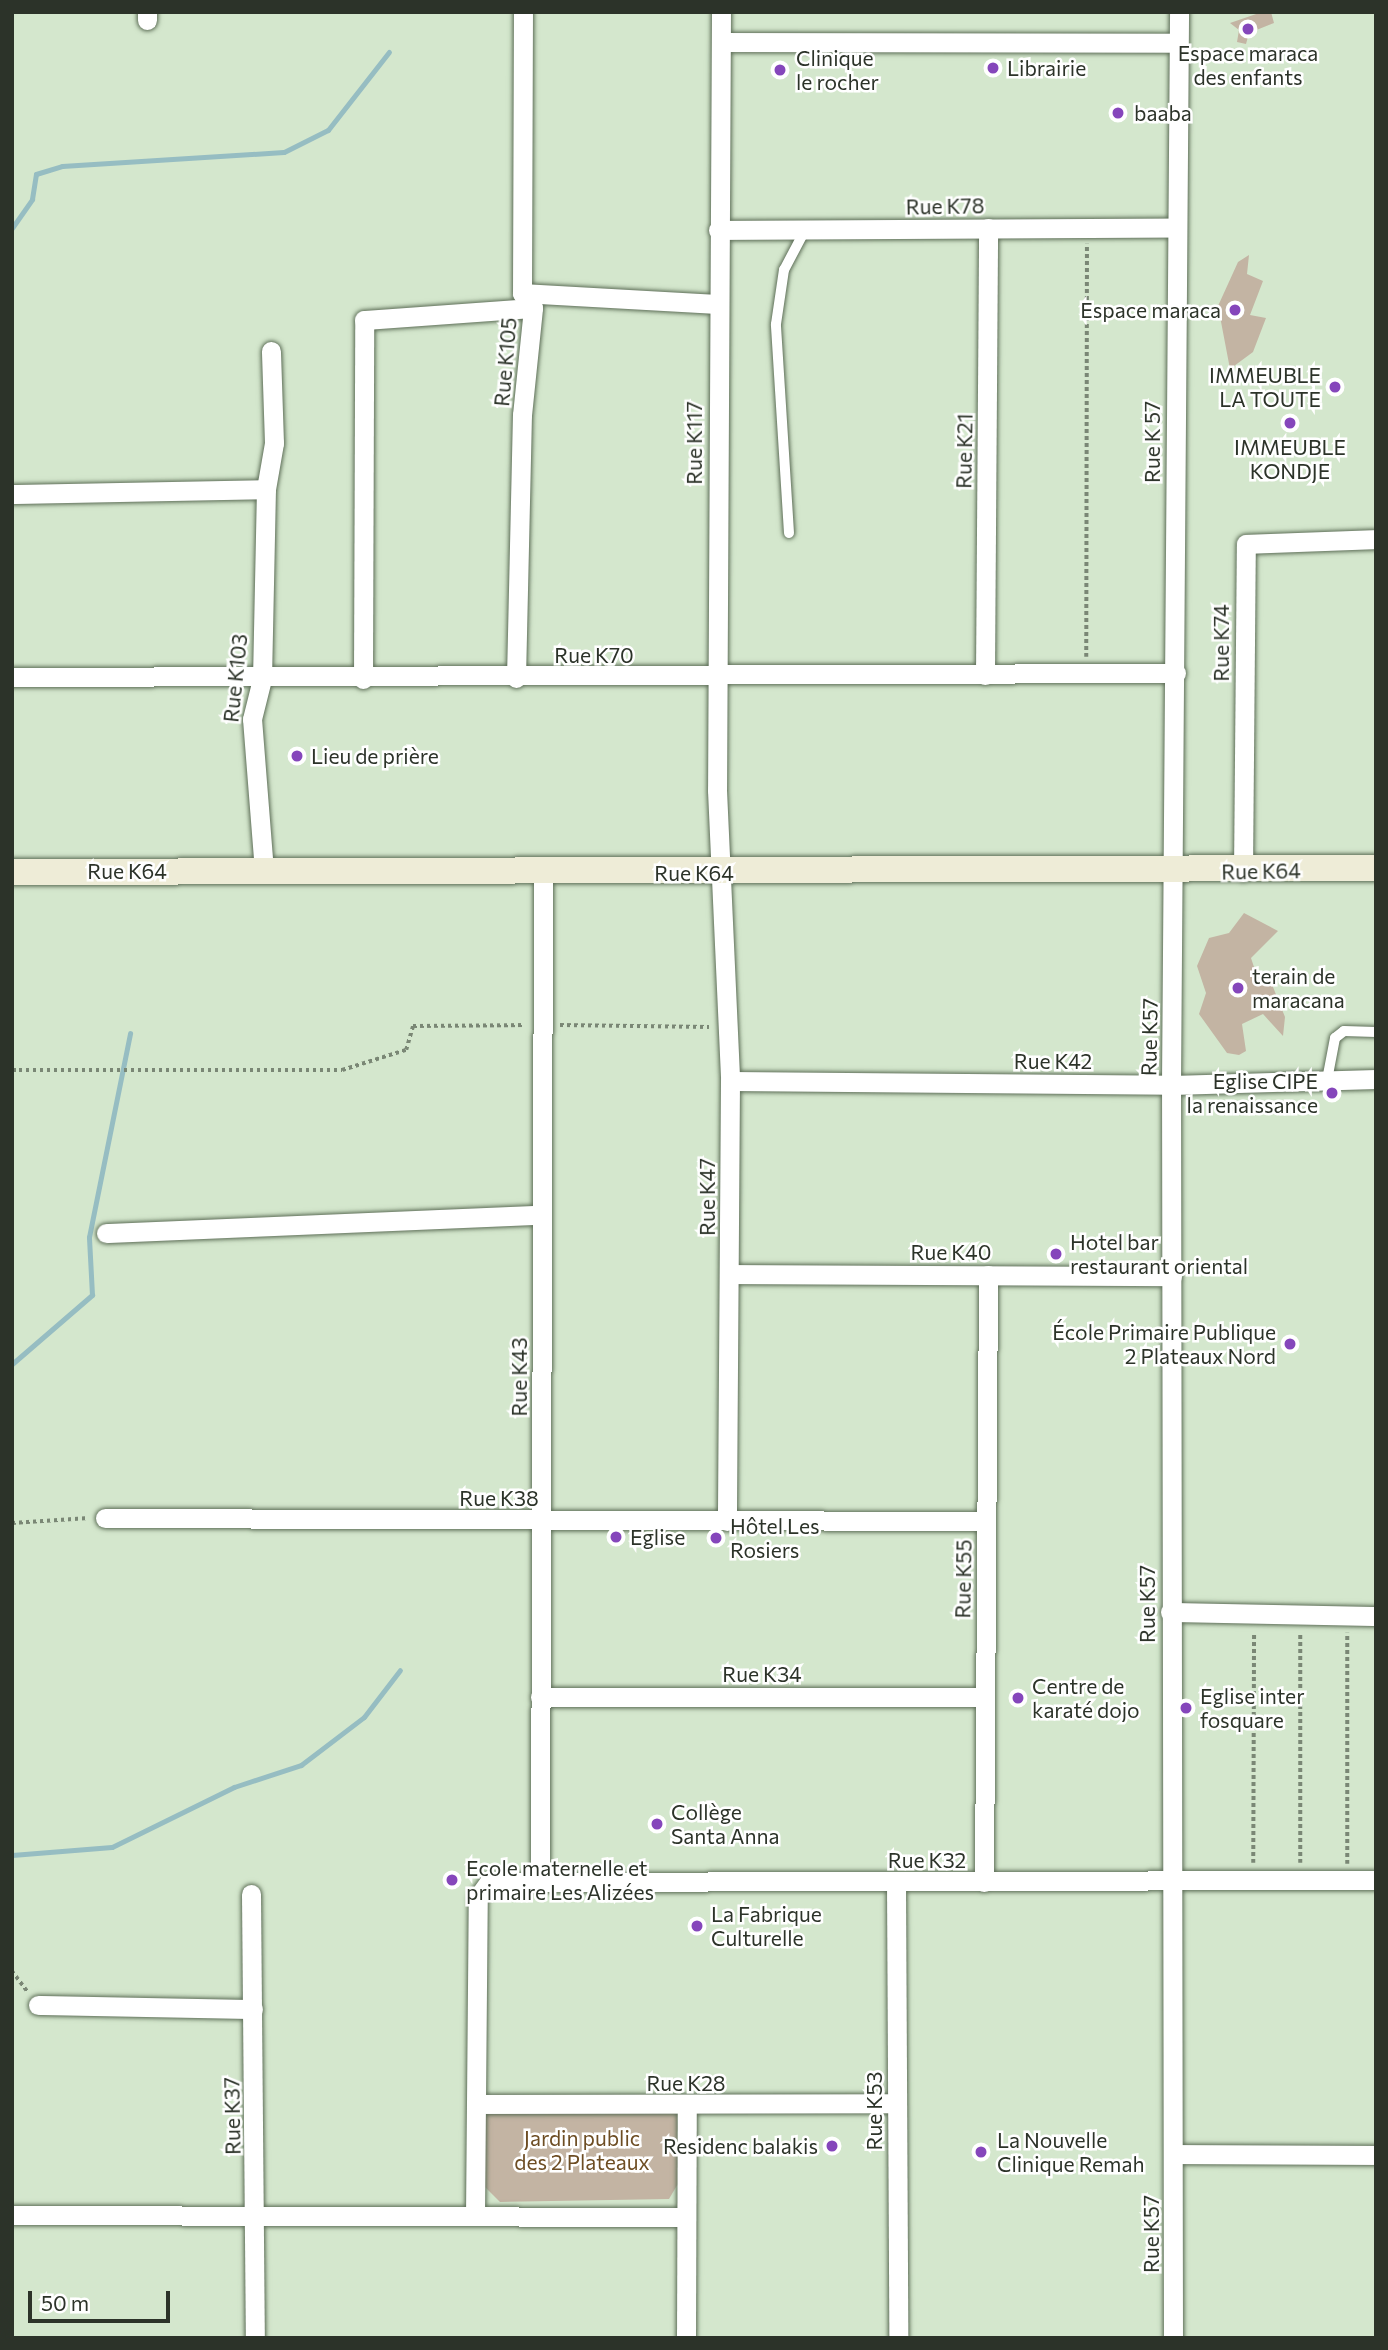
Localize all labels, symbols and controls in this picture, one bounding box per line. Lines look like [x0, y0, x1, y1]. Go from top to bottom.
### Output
marker: Espace maraca des enfants [1240, 21, 1256, 37]
place label: Espace maraca des enfants [1178, 40, 1318, 90]
place label: Clinique le rocher [796, 45, 879, 95]
place label: Librairie [1007, 55, 1086, 81]
marker: Clinique le rocher [770, 60, 790, 80]
marker: Librairie [985, 60, 1001, 76]
place label: baaba [1134, 100, 1192, 126]
marker: baaba [1108, 103, 1128, 123]
street label: Rue K78 [905, 193, 985, 219]
place label: Espace maraca [1080, 297, 1221, 323]
marker: Espace maraca [1227, 302, 1243, 318]
street label: Rue K105 [489, 316, 521, 408]
place label: IMMEUBLE LA TOUTE [1209, 362, 1321, 412]
marker: IMMEUBLE LA TOUTE [1327, 379, 1343, 395]
street label: Rue K117 [681, 401, 707, 485]
street label: Rue K 57 [1139, 401, 1165, 483]
street label: Rue K21 [951, 413, 977, 489]
marker: IMMEUBLE KONDJE [1282, 415, 1298, 431]
place label: IMMEUBLE KONDJE [1234, 434, 1346, 484]
street label: Rue K74 [1208, 604, 1234, 682]
street label: Rue K103 [218, 632, 252, 724]
street label: Rue K70 [554, 642, 634, 668]
place label: Lieu de prière [311, 743, 439, 769]
marker: Lieu de prière [289, 748, 305, 764]
street label: Rue K64 [87, 858, 167, 884]
street label: Rue K64 [1221, 858, 1301, 884]
street label: Rue K64 [654, 860, 734, 886]
place label: terain de maracana [1252, 963, 1345, 1013]
marker: terain de maracana [1230, 980, 1246, 996]
street label: Rue K57 [1136, 998, 1162, 1076]
street label: Rue K42 [1014, 1048, 1092, 1074]
place label: Eglise CIPE la renaissance [1187, 1068, 1318, 1118]
marker: Eglise CIPE la renaissance [1324, 1085, 1340, 1101]
street label: Rue K47 [694, 1158, 720, 1236]
place label: Hotel bar restaurant oriental [1070, 1229, 1248, 1279]
street label: Rue K40 [911, 1239, 991, 1265]
marker: Hotel bar restaurant oriental [1048, 1246, 1064, 1262]
place label: École Primaire Publique 2 Plateaux Nord [1052, 1319, 1276, 1369]
marker: École Primaire Publique 2 Plateaux Nord [1282, 1336, 1298, 1352]
street label: Rue K43 [506, 1337, 532, 1417]
street label: Rue K38 [459, 1485, 539, 1511]
place label: Hôtel Les Rosiers [730, 1513, 820, 1563]
place label: Eglise [630, 1524, 685, 1550]
marker: Eglise [608, 1529, 624, 1545]
marker: Hôtel Les Rosiers [708, 1530, 724, 1546]
street label: Rue K55 [950, 1539, 976, 1619]
street label: Rue K57 [1134, 1565, 1160, 1643]
street label: Rue K34 [722, 1661, 802, 1687]
place label: Centre de karaté dojo [1032, 1673, 1140, 1723]
place label: Eglise inter fosquare [1200, 1683, 1305, 1733]
marker: Centre de karaté dojo [1010, 1690, 1026, 1706]
marker: Eglise inter fosquare [1178, 1700, 1194, 1716]
place label: Collège Santa Anna [671, 1799, 779, 1849]
marker: Collège Santa Anna [649, 1816, 665, 1832]
street label: Rue K32 [888, 1847, 966, 1873]
place label: Ecole maternelle et primaire Les Alizées [466, 1855, 654, 1905]
marker: Ecole maternelle et primaire Les Alizées [444, 1872, 460, 1888]
place label: La Fabrique Culturelle [711, 1901, 822, 1951]
marker: La Fabrique Culturelle [689, 1918, 705, 1934]
street label: Rue K28 [646, 2070, 726, 2096]
street label: Rue K53 [861, 2072, 887, 2150]
street label: Rue K37 [219, 2077, 245, 2155]
park label: Jardin public des 2 Plateaux [514, 2125, 650, 2175]
place label: La Nouvelle Clinique Remah [997, 2127, 1144, 2177]
place label: Residenc balakis [663, 2133, 818, 2159]
marker: Residenc balakis [824, 2138, 840, 2154]
marker: La Nouvelle Clinique Remah [971, 2142, 991, 2162]
street label: Rue K57 [1138, 2195, 1164, 2273]
scale bar [32, 2276, 173, 2320]
text: 50 m [41, 2290, 89, 2315]

